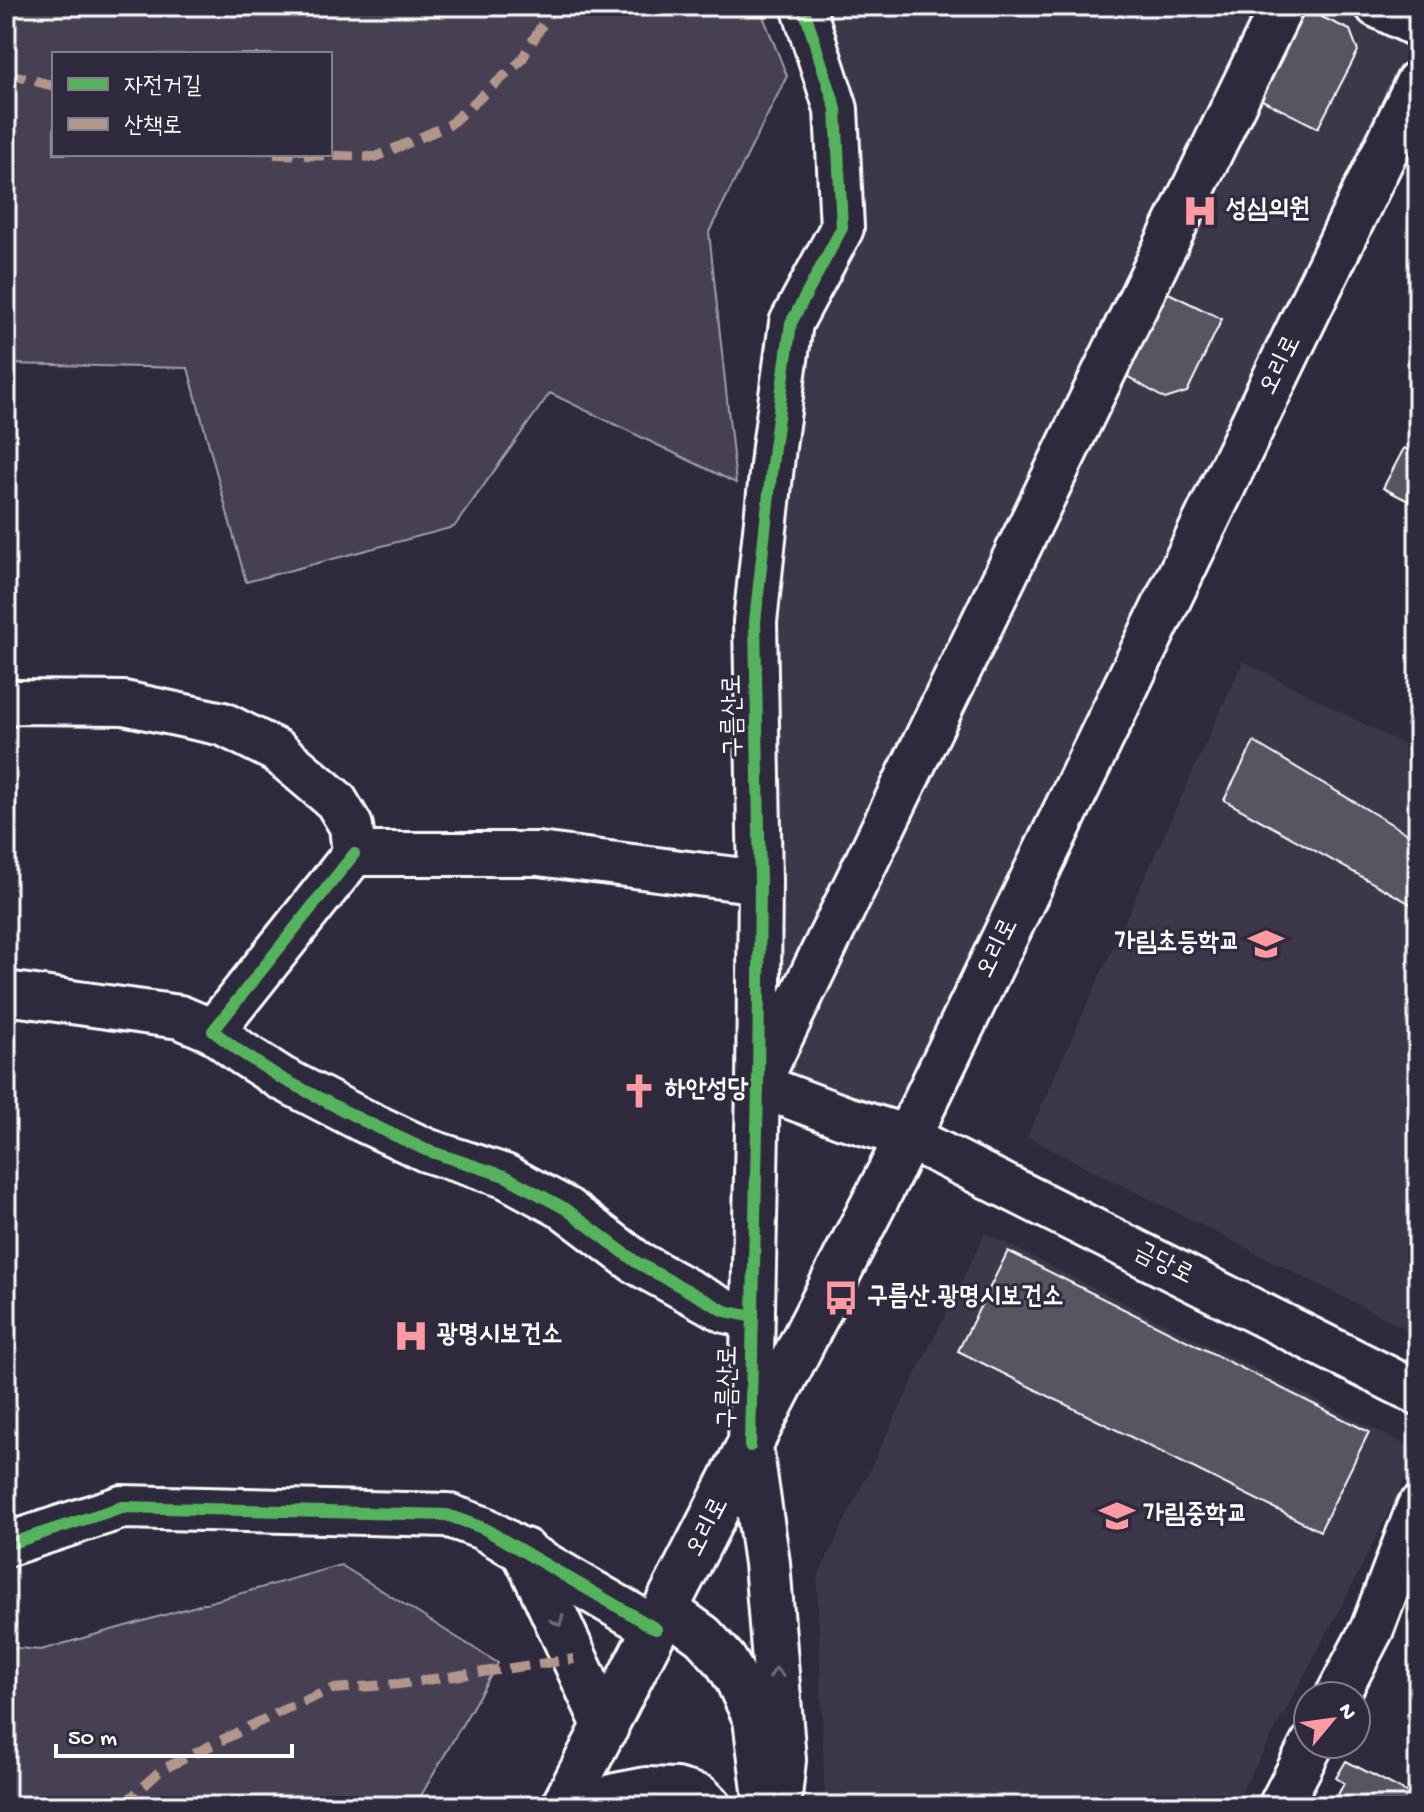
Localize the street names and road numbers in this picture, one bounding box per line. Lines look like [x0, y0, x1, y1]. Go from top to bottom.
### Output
street label: 오리로 [1254, 331, 1310, 401]
street label: 구름산로 [719, 674, 751, 758]
street label: 오리로 [971, 914, 1027, 984]
street label: 금당로 [1128, 1237, 1198, 1293]
street label: 구름산로 [714, 1345, 746, 1429]
street label: 오리로 [681, 1493, 737, 1563]

